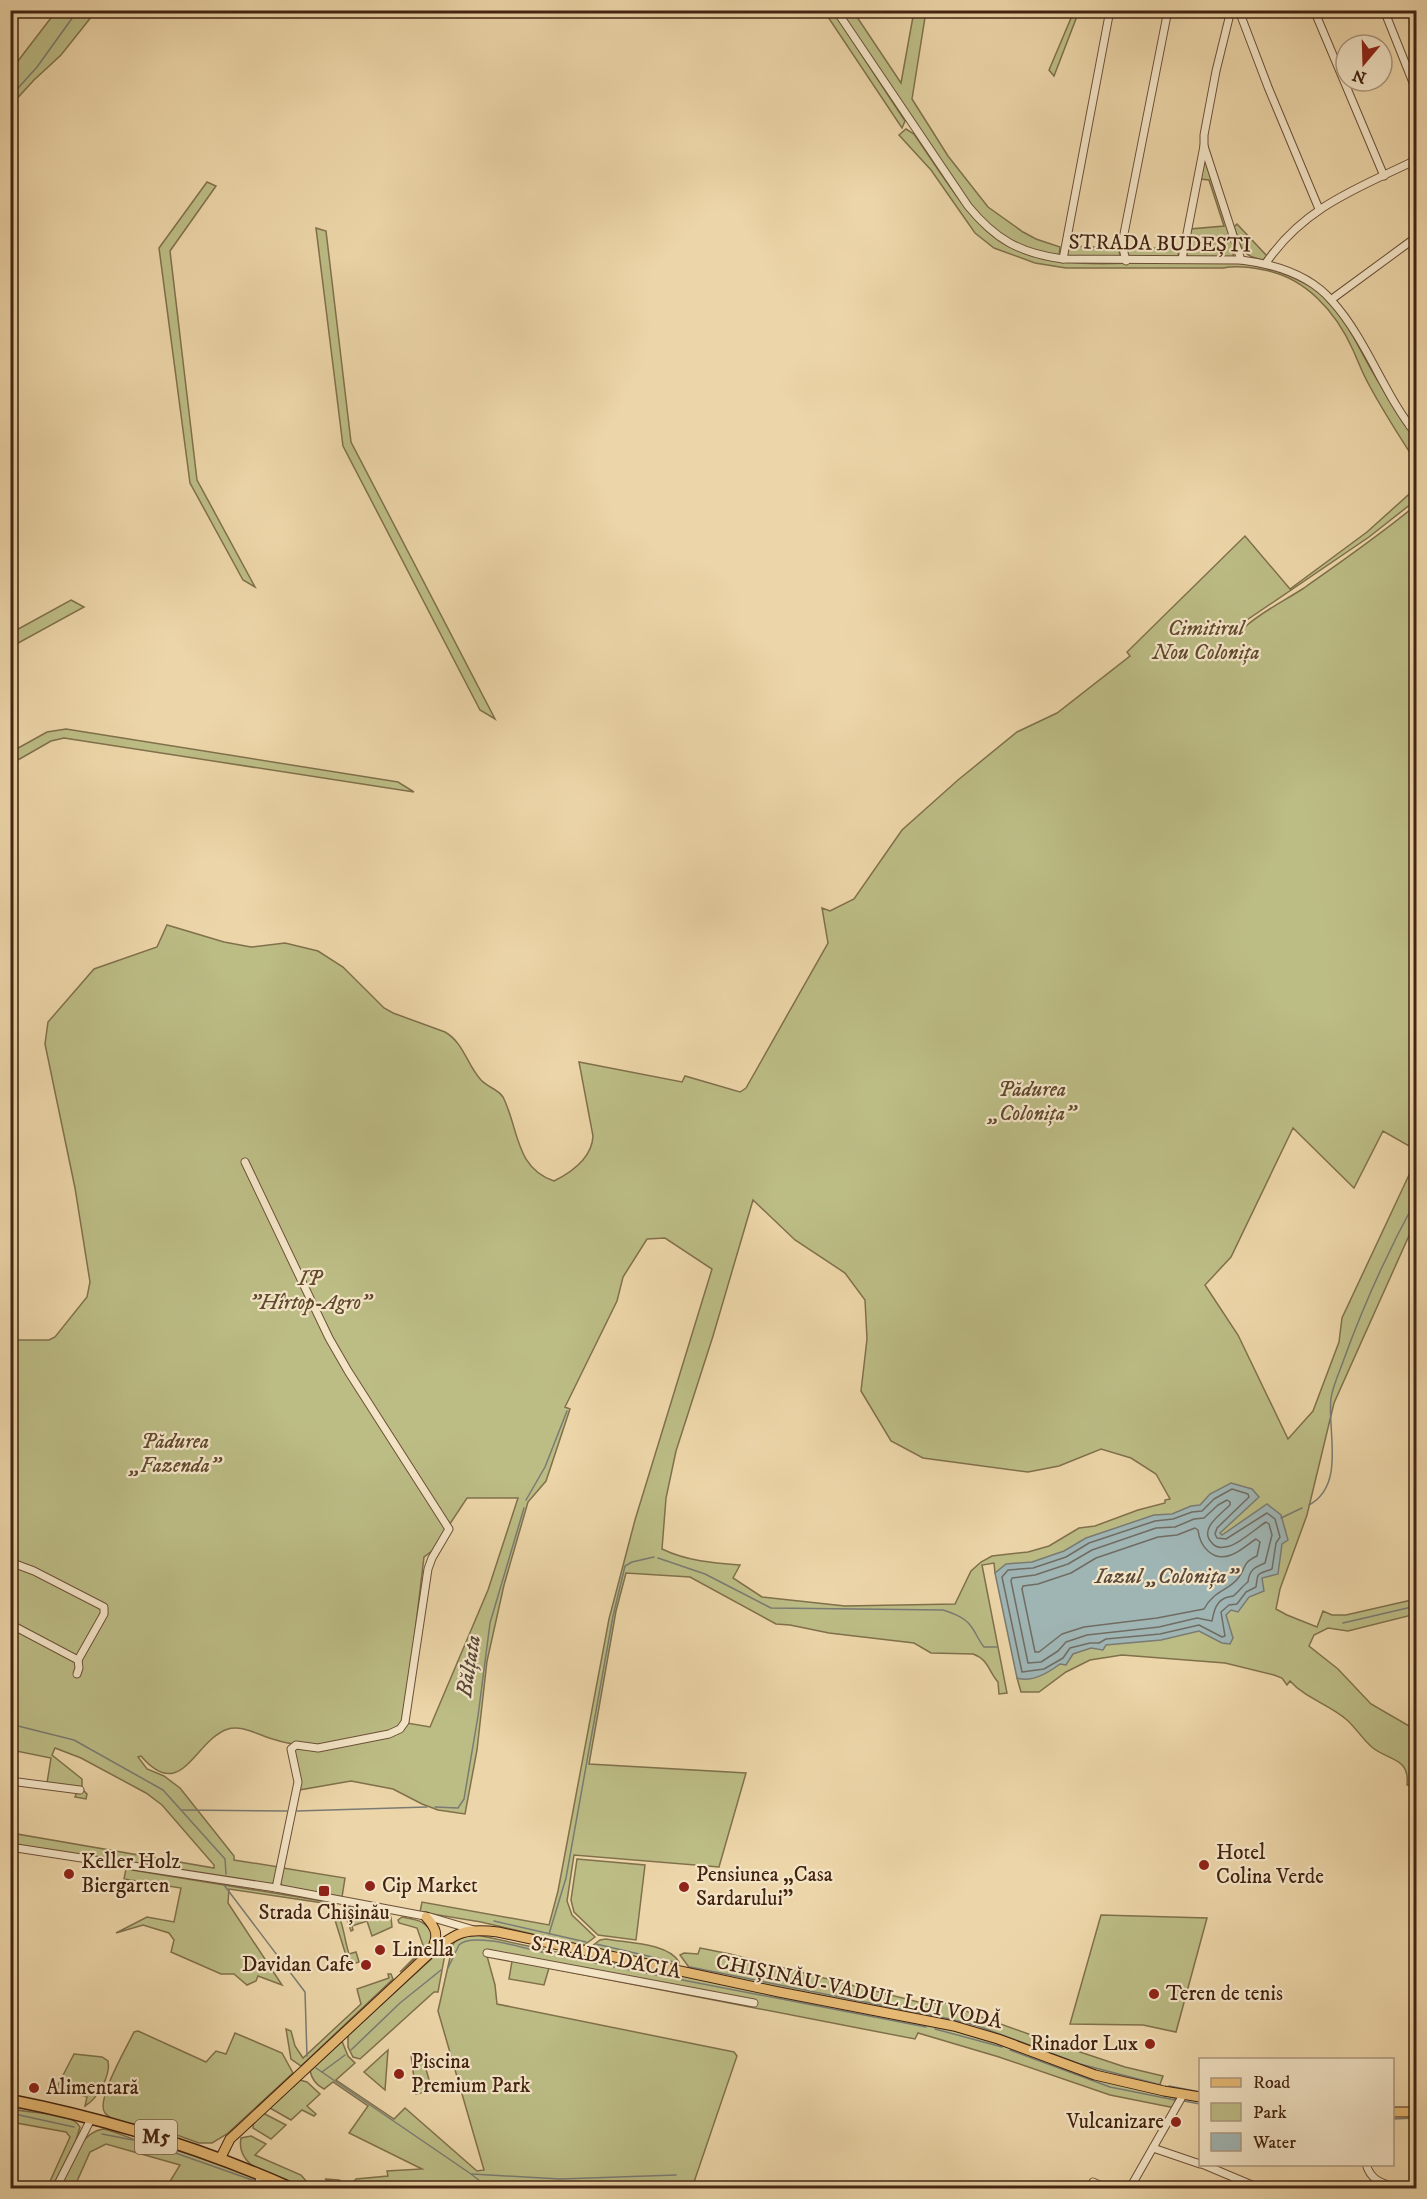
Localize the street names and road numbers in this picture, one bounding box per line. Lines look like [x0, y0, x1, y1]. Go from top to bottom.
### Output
street label: STRADA BUDEȘTI [1068, 229, 1252, 259]
street label: STRADA DACIA [529, 1931, 684, 1985]
street label: CHIȘINĂU-VADUL LUI VODĂ [713, 1947, 1006, 2035]
road number: M5 [135, 2120, 177, 2154]

